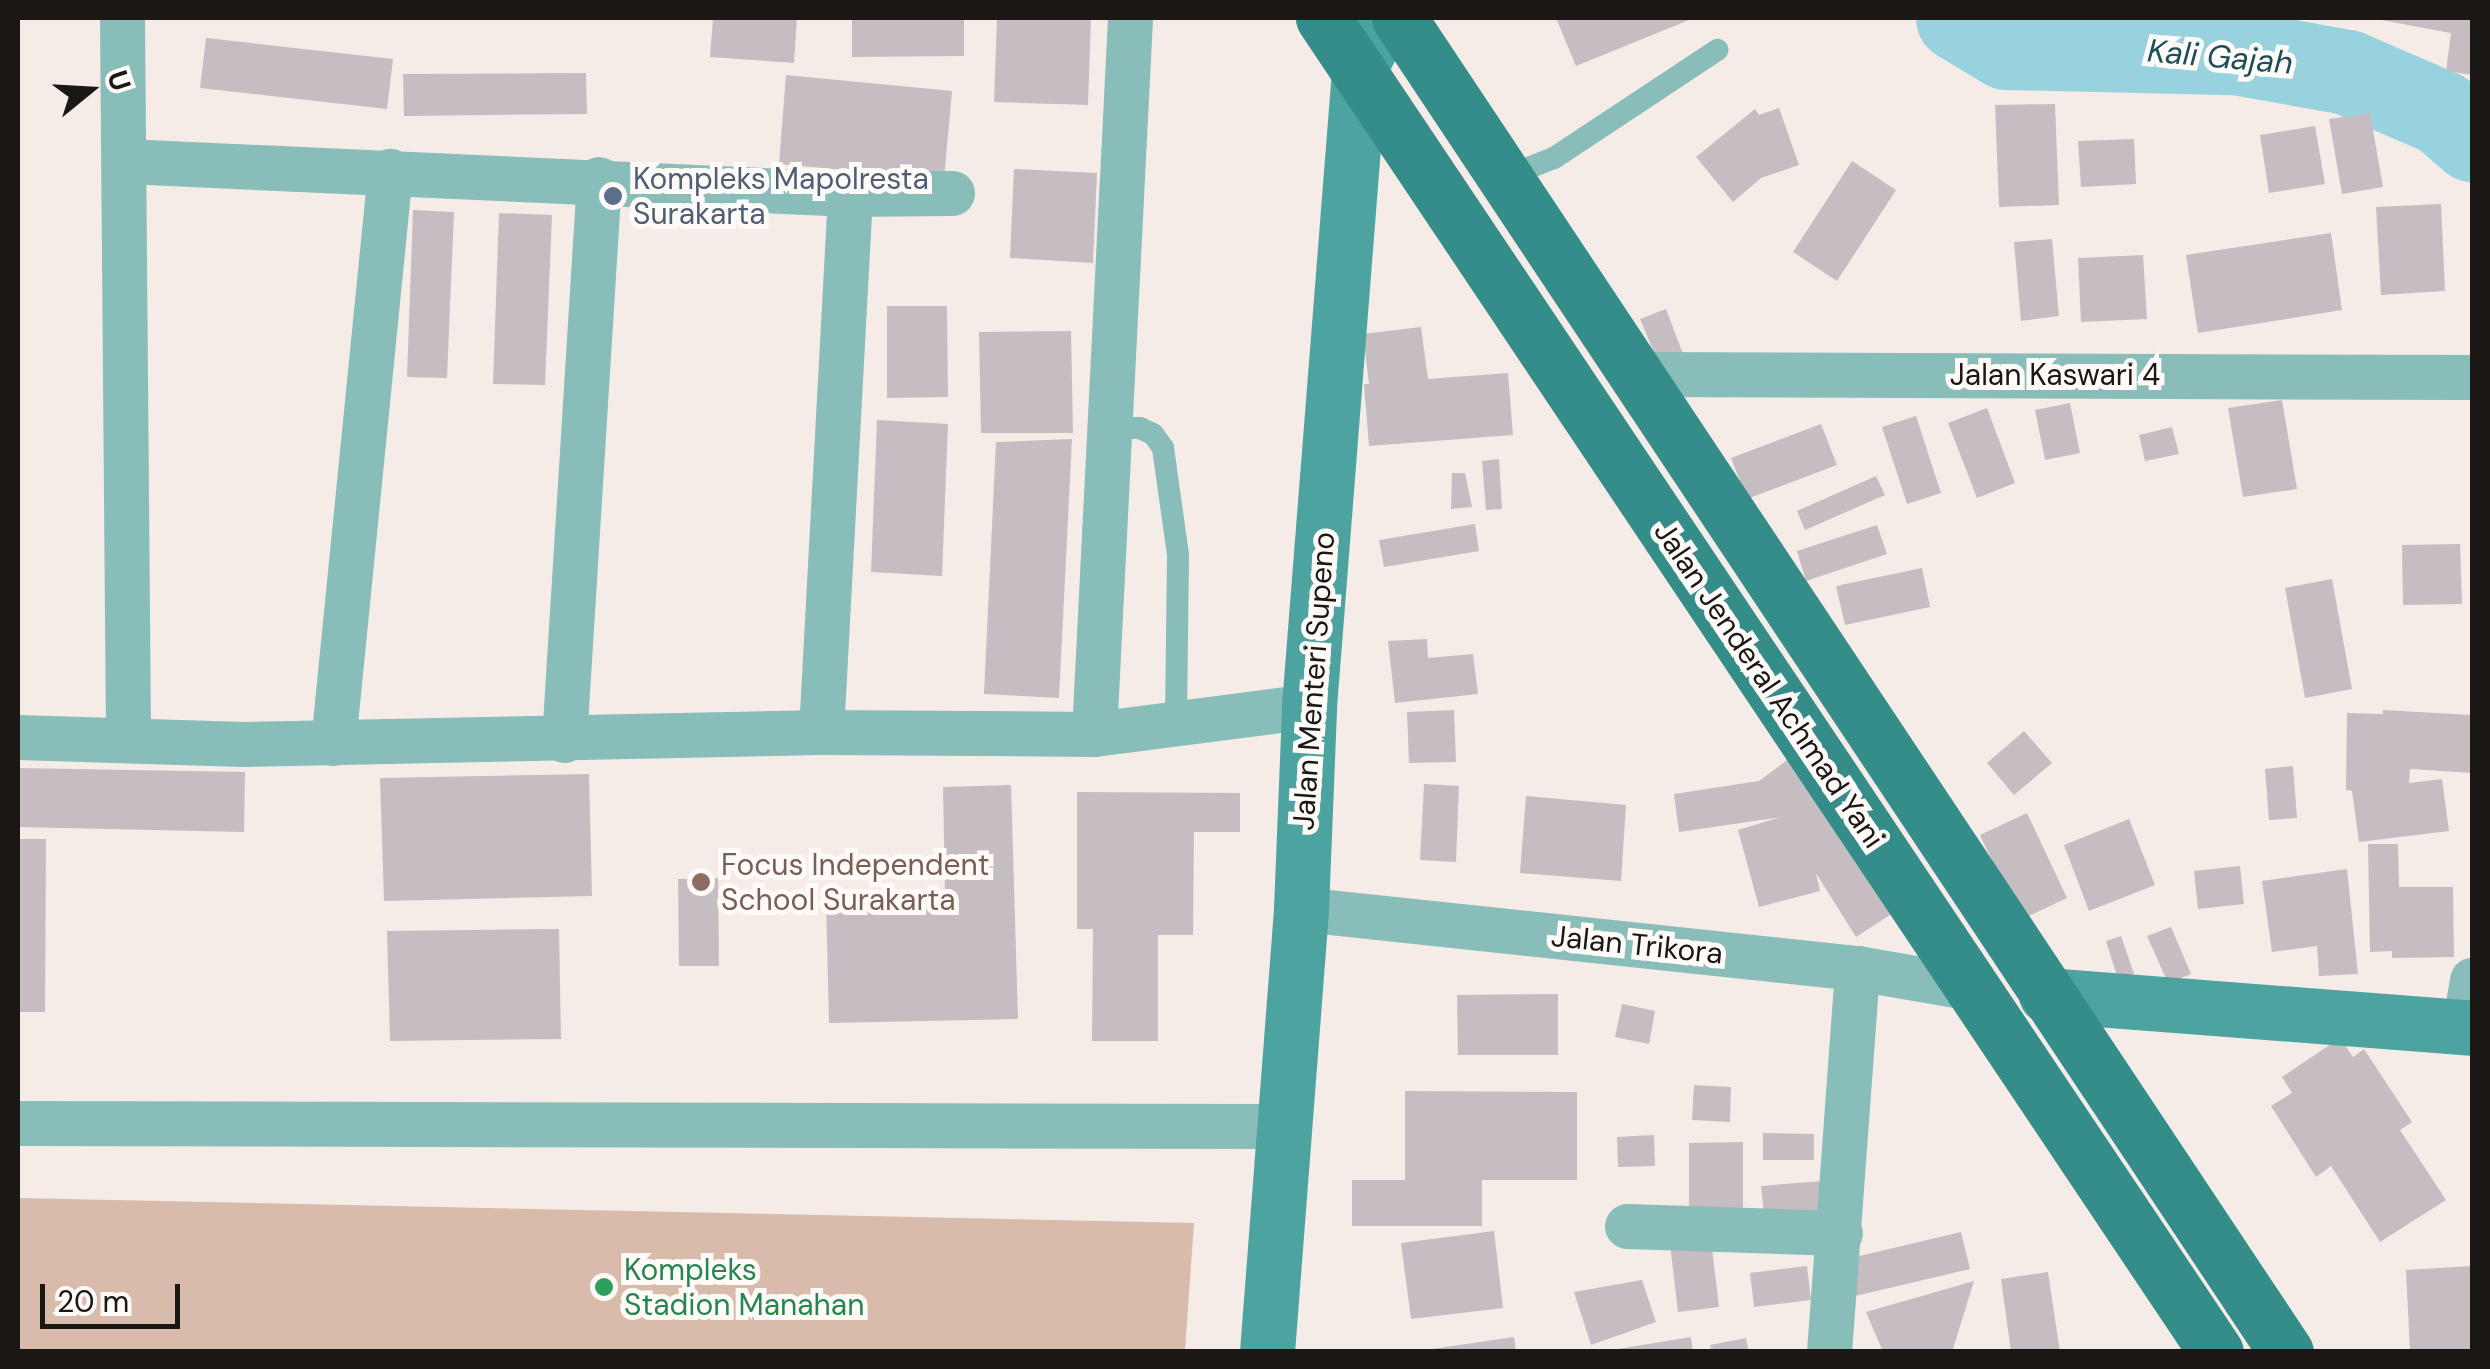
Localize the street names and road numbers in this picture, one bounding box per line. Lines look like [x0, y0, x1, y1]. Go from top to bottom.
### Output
street label: Jalan Kaswari 4 [1950, 357, 2160, 393]
street label: Jalan Jenderal Achmad Yani [1646, 515, 1892, 855]
street label: Jalan Menteri Supeno [1286, 531, 1342, 831]
street label: Jalan Trikora [1549, 918, 1725, 972]

